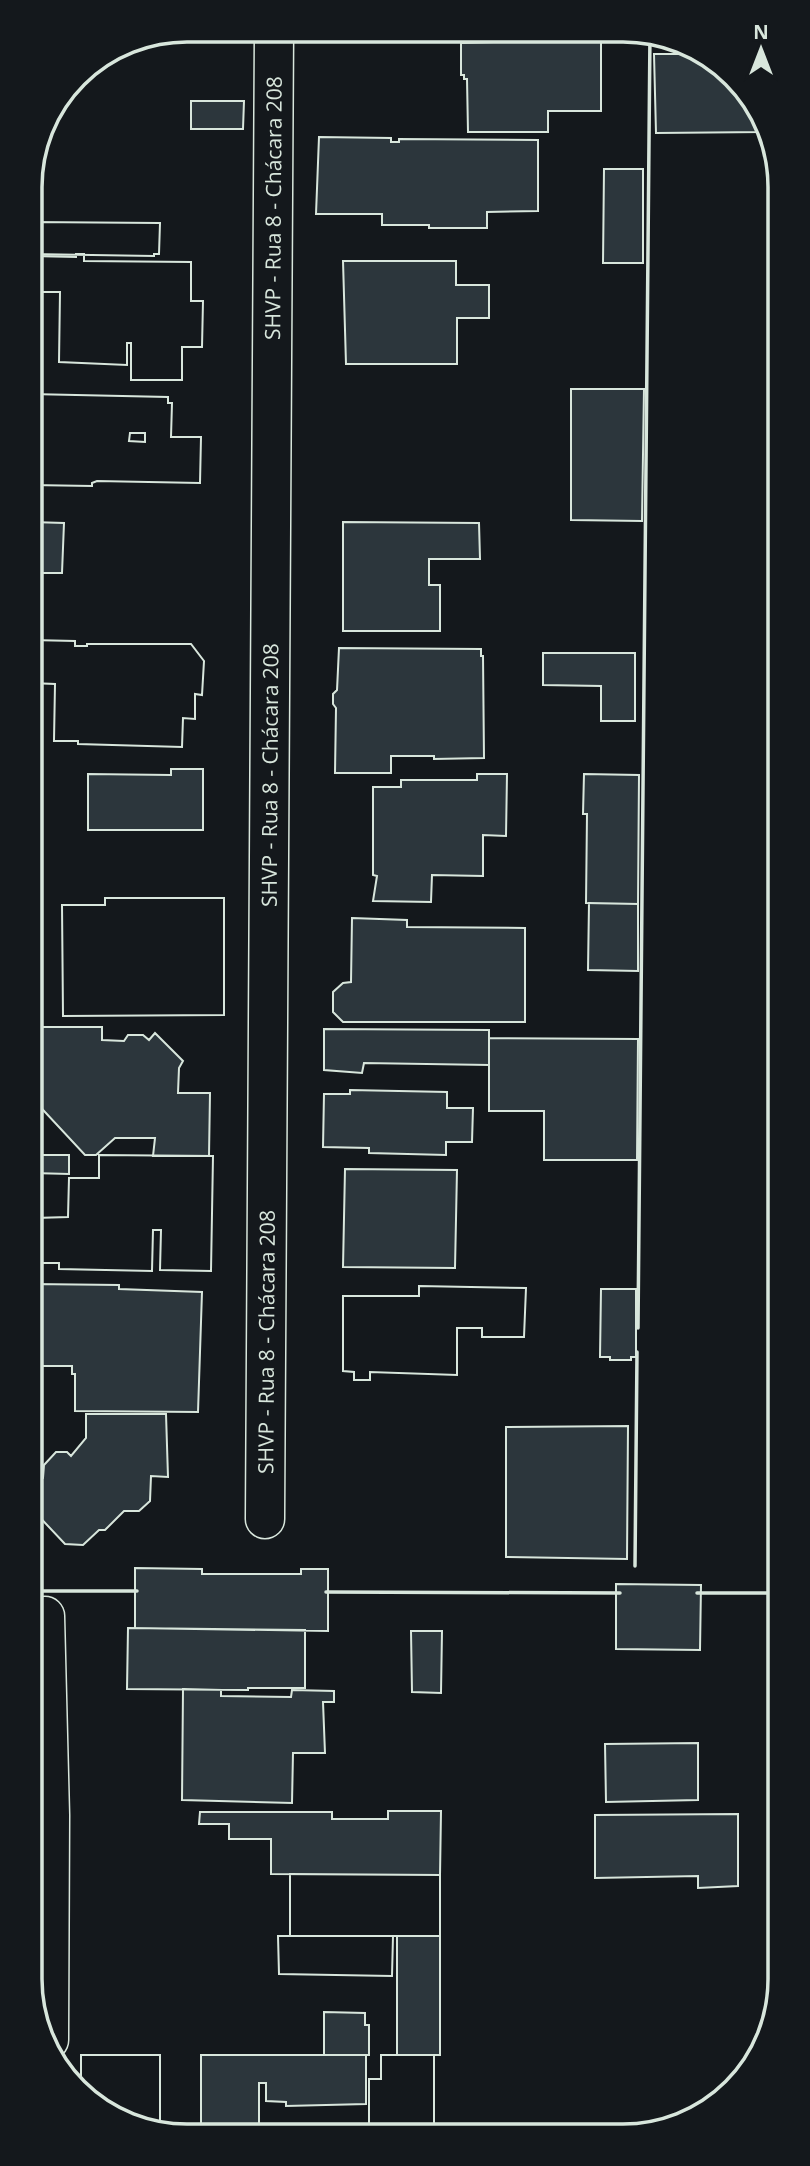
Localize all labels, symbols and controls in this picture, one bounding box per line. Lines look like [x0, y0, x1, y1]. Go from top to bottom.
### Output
north arrow [726, 14, 796, 84]
text: N [753, 19, 769, 45]
street label: SHVP - Rua 8 - Chácara 208 [258, 76, 288, 340]
street label: SHVP - Rua 8 - Chácara 208 [255, 643, 284, 907]
street label: SHVP - Rua 8 - Chácara 208 [251, 1210, 281, 1474]

